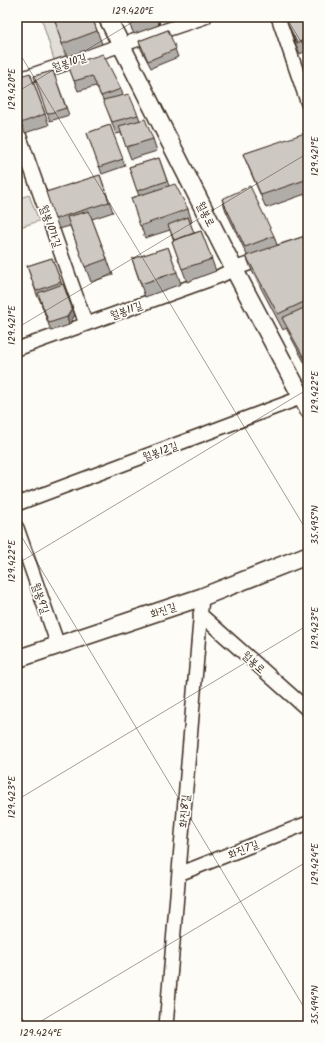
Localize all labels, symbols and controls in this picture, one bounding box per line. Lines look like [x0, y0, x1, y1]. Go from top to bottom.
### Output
text: 129.420°E [112, 3, 155, 19]
street label: 월봉10길 [50, 49, 89, 77]
text: 129.420°E [4, 67, 20, 110]
text: 129.421°E [307, 135, 323, 176]
street label: 월봉로 [191, 199, 219, 230]
street label: 월봉10가길 [34, 202, 66, 250]
street label: 월봉11길 [108, 297, 145, 325]
text: 129.421°E [4, 304, 20, 345]
text: 129.422°E [307, 370, 323, 413]
street label: 월봉12길 [140, 437, 181, 467]
text: 35.495°N [307, 505, 323, 545]
text: 129.422°E [4, 539, 20, 582]
street label: 월봉9길 [26, 580, 54, 616]
street label: 화진길 [148, 598, 179, 624]
text: 129.423°E [307, 606, 323, 649]
street label: 월봉로 [237, 647, 269, 678]
text: 129.423°E [4, 775, 20, 818]
street label: 화진8길 [175, 794, 195, 828]
street label: 화진7길 [225, 836, 262, 864]
text: 129.424°E [307, 842, 323, 885]
text: 35.494°N [307, 985, 323, 1025]
text: 129.424°E [20, 1025, 63, 1041]

